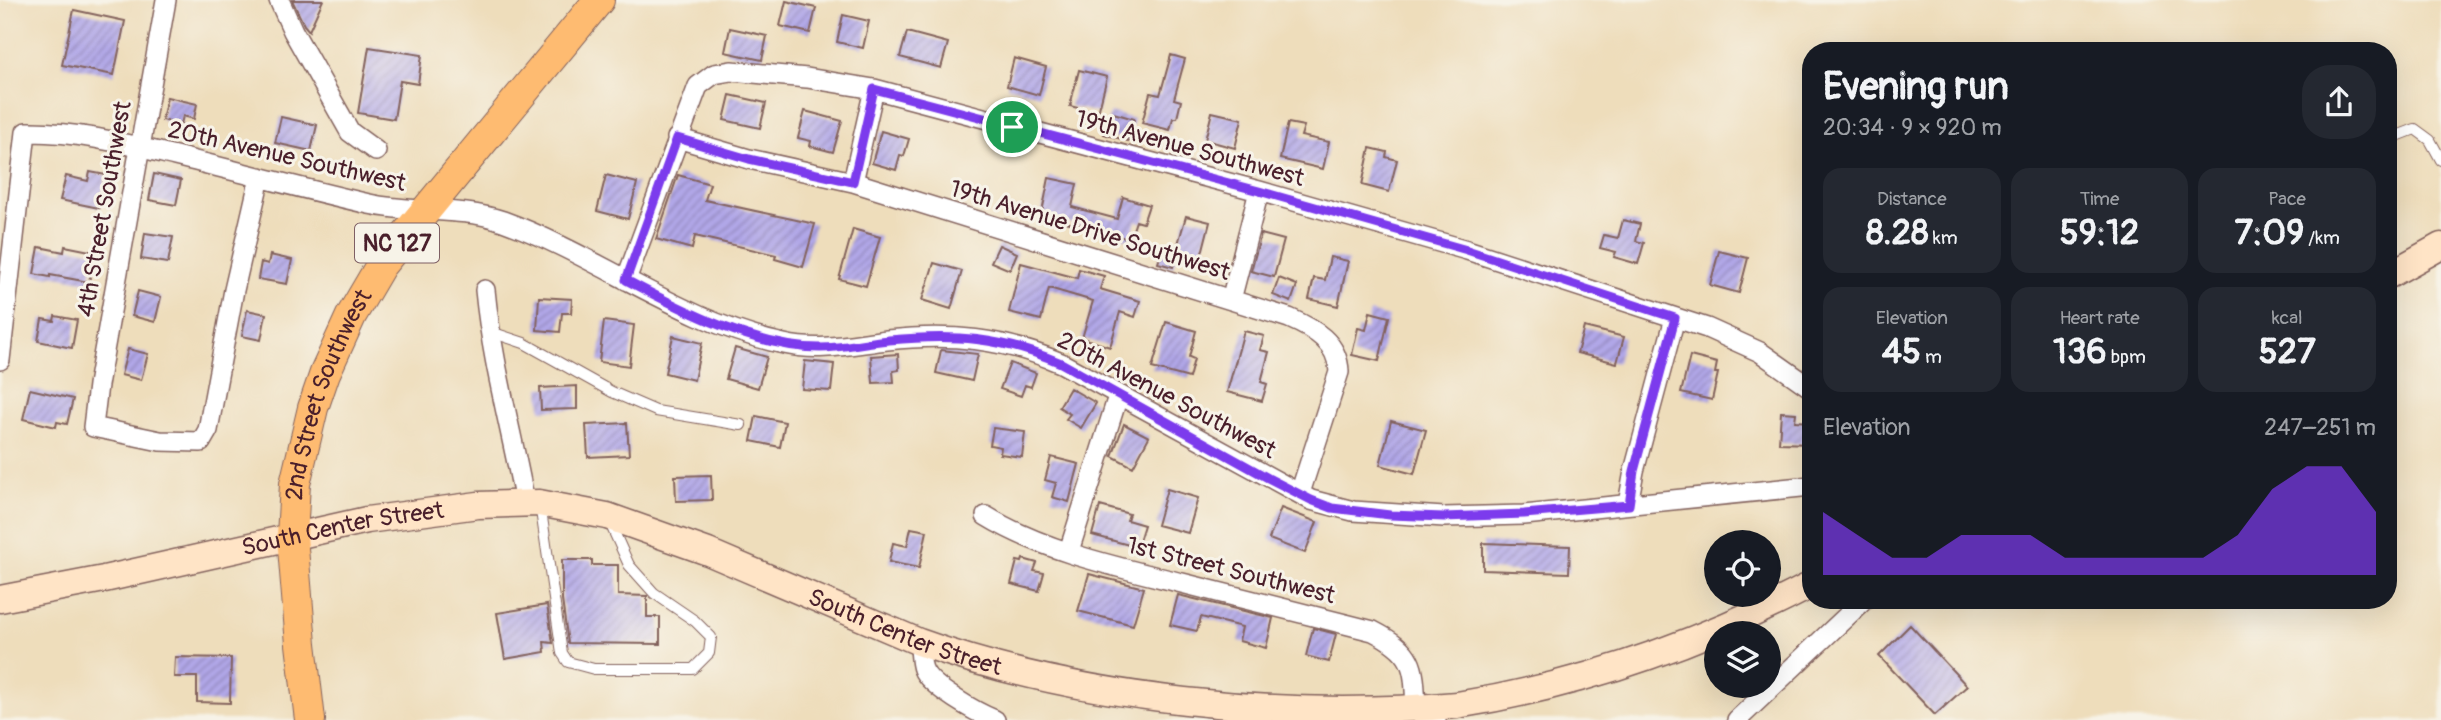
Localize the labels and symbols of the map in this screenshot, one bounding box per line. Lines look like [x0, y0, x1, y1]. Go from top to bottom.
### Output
pin [982, 97, 1042, 157]
street label: 4th Street Southwest [71, 99, 138, 319]
street label: 19th Avenue Southwest [1073, 104, 1308, 193]
street label: 20th Avenue Southwest [165, 115, 409, 198]
street label: 19th Avenue Drive Southwest [946, 174, 1234, 287]
road number: NC 127 [355, 224, 439, 262]
street label: 2nd Street Southwest [280, 284, 379, 501]
street label: 20th Avenue Southwest [1053, 326, 1281, 465]
street label: South Center Street [239, 496, 446, 563]
street label: 1st Street Southwest [1124, 531, 1338, 610]
street label: South Center Street [804, 582, 1005, 682]

